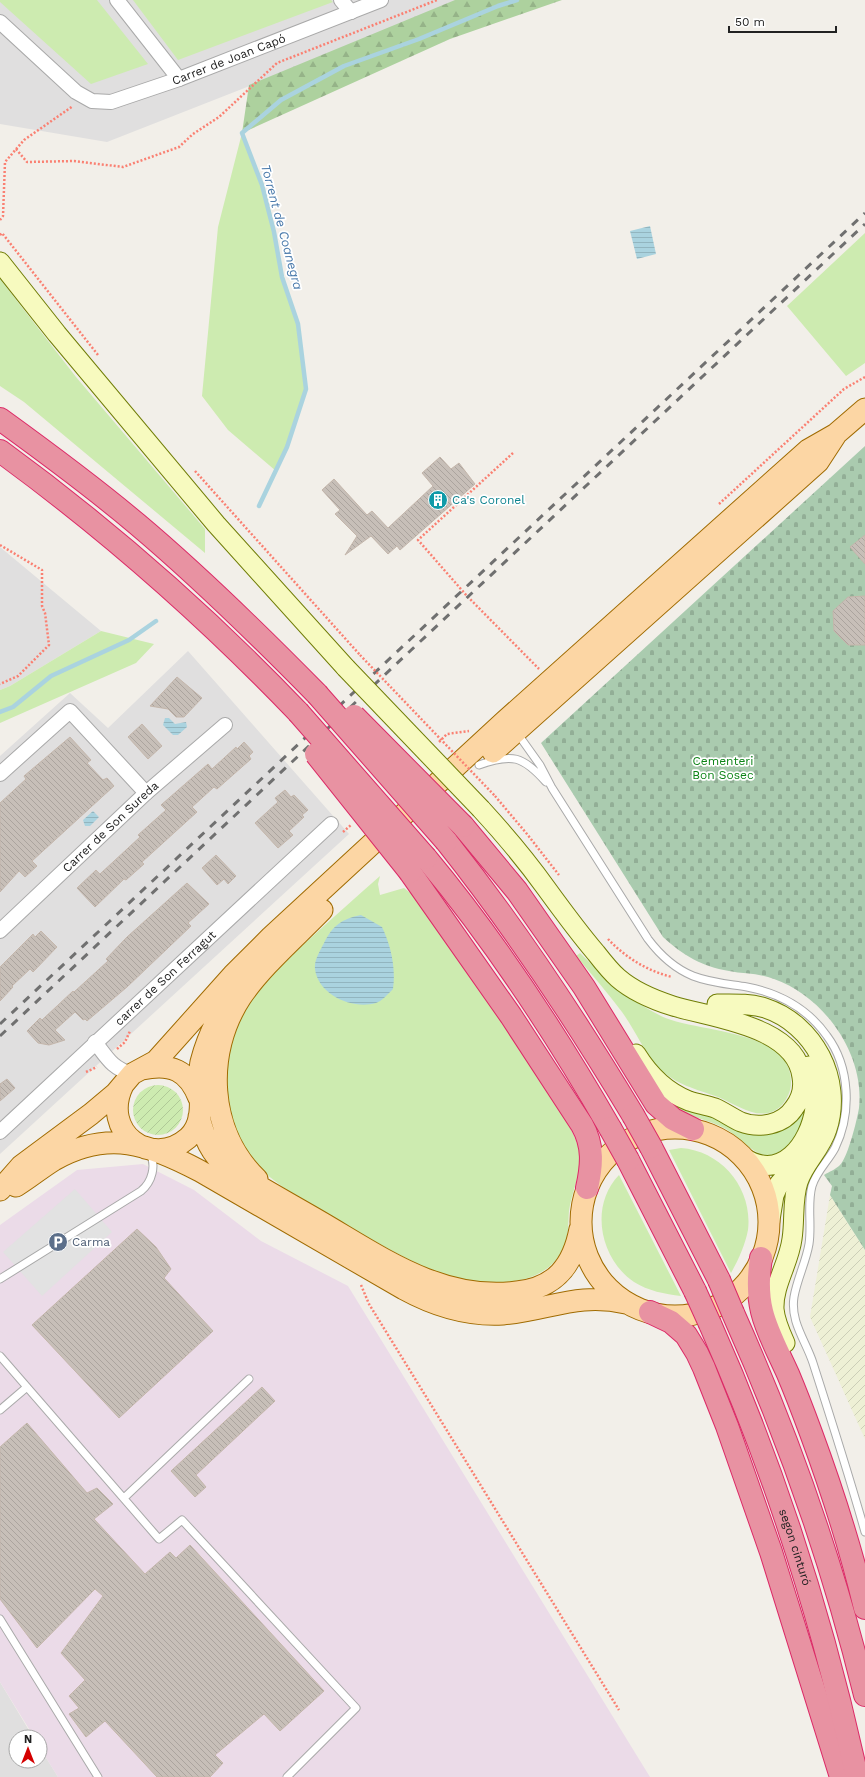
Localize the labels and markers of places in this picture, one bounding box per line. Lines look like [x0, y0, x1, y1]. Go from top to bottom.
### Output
building icon: Ca's Coronel [427, 489, 449, 511]
place label: Ca's Coronel [452, 493, 525, 507]
parking icon: Carma [47, 1231, 69, 1253]
place label: Carma [72, 1235, 110, 1249]

